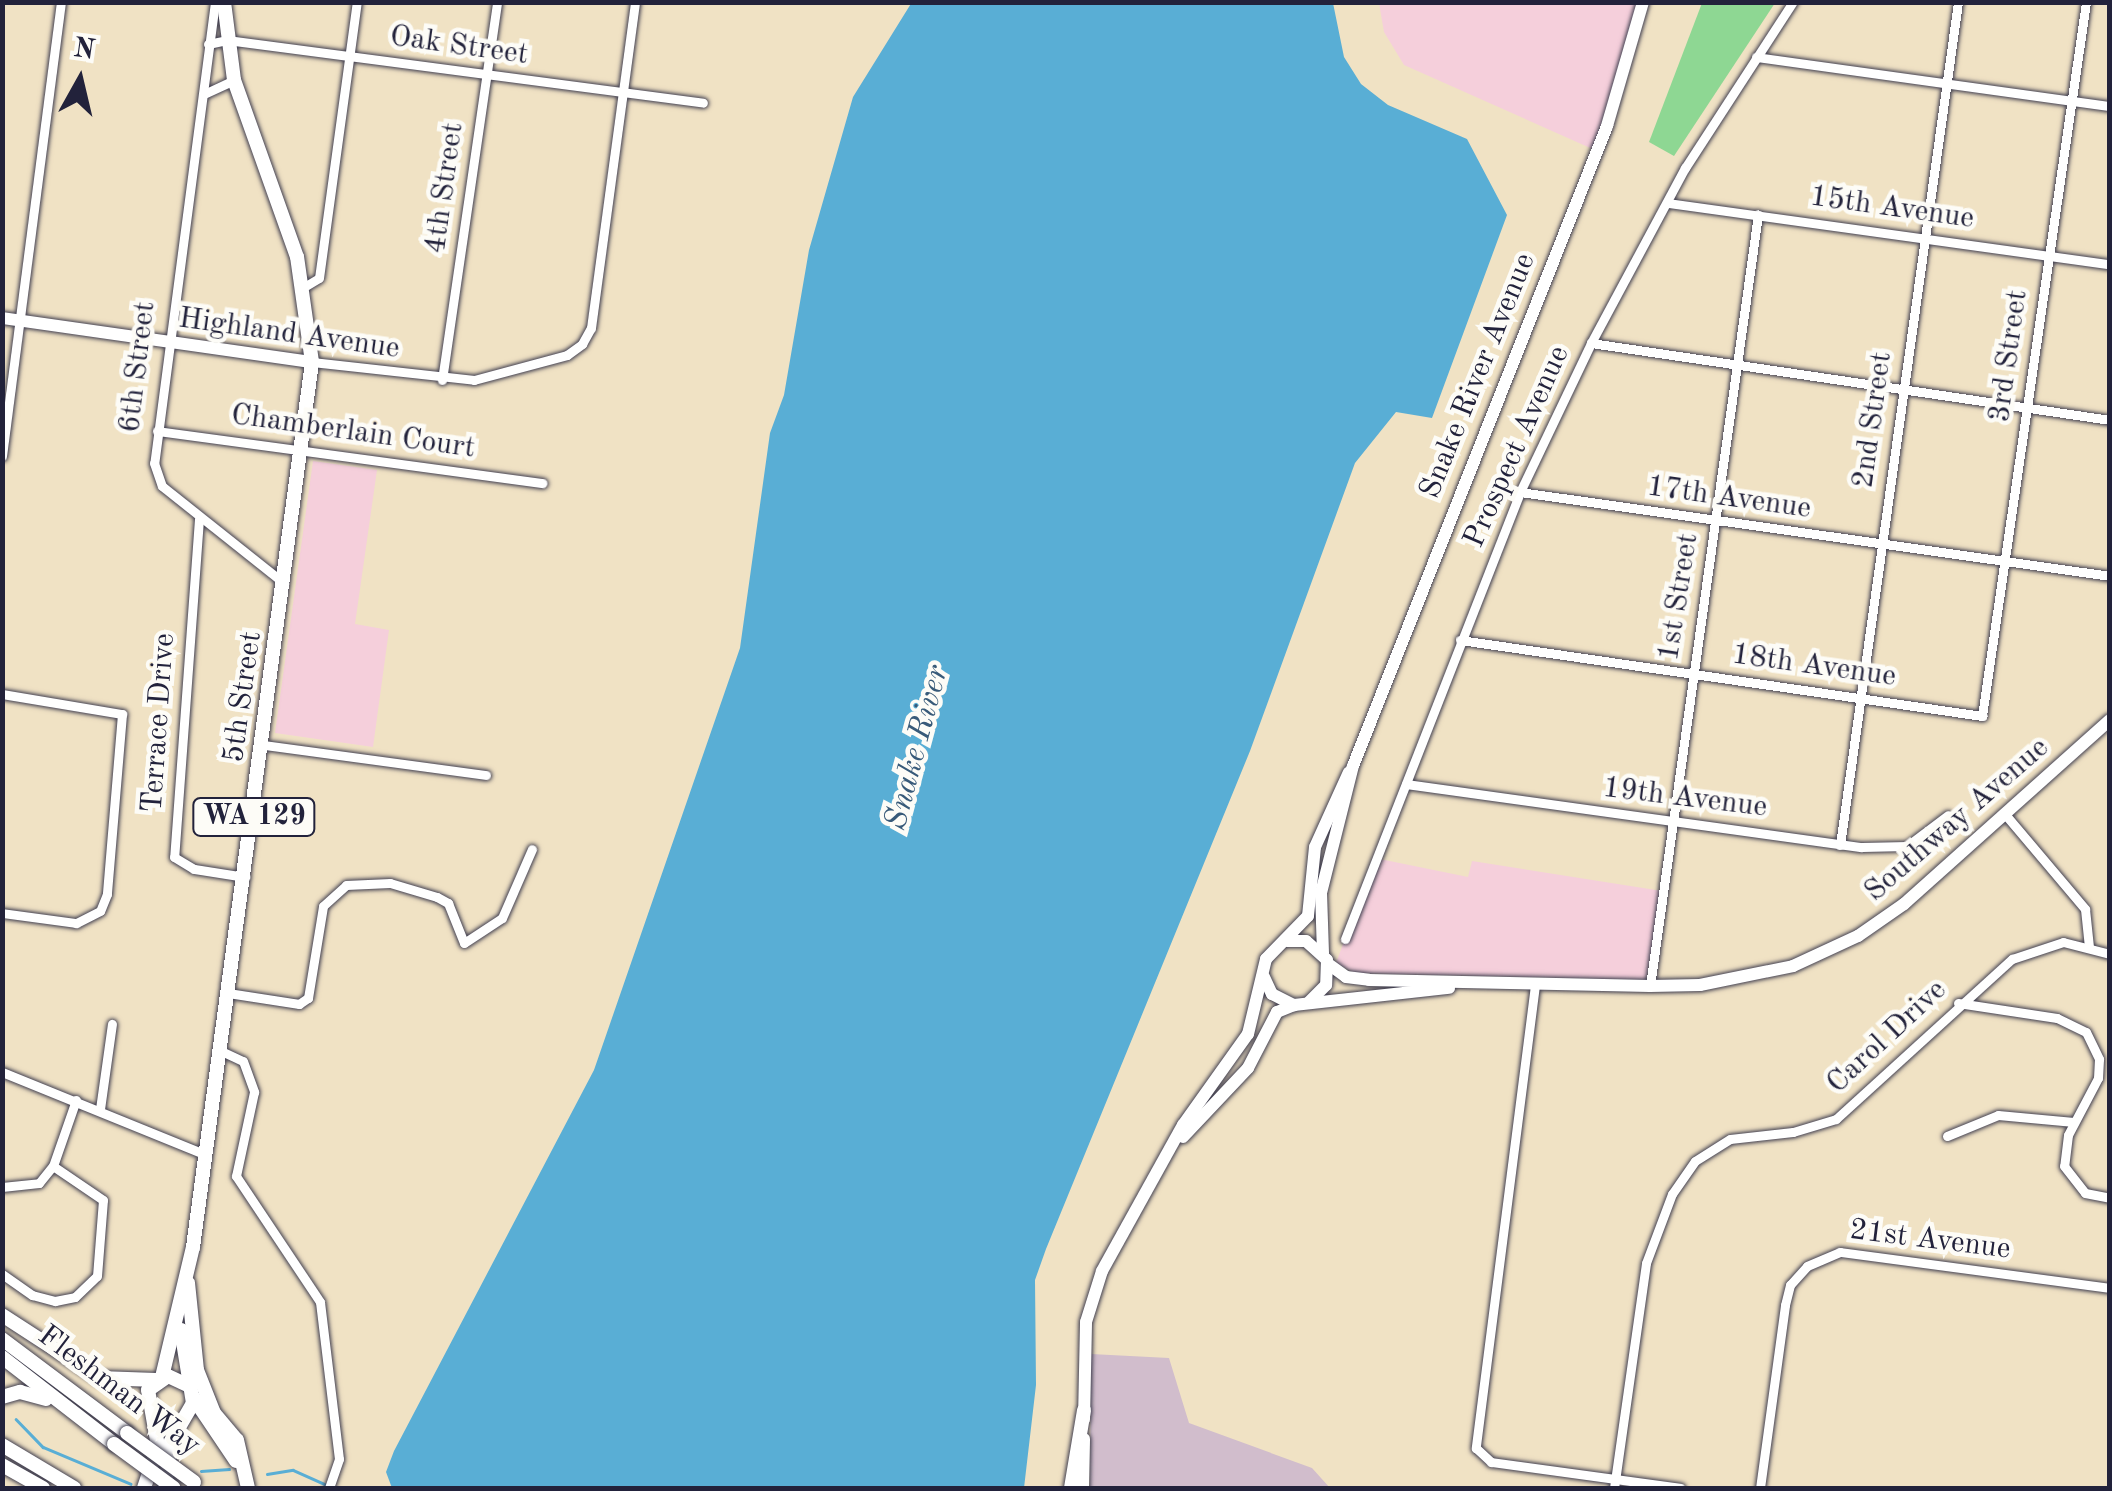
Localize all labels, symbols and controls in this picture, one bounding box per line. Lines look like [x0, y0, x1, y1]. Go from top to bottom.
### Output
street label: Oak Street [388, 18, 530, 74]
north arrow [30, 30, 130, 130]
text: N [72, 35, 97, 66]
street label: 4th Street [418, 120, 472, 256]
street label: 15th Avenue [1808, 179, 1976, 237]
street label: Snake River Avenue [1412, 248, 1544, 504]
street label: 3rd Street [1982, 288, 2036, 424]
street label: 6th Street [112, 299, 164, 435]
street label: Highland Avenue [176, 301, 402, 367]
street label: Prospect Avenue [1456, 340, 1578, 554]
street label: 2nd Street [1846, 350, 1900, 490]
street label: Chamberlain Court [229, 397, 477, 467]
street label: 17th Avenue [1645, 469, 1813, 527]
street label: 1st Street [1651, 531, 1707, 663]
street label: 5th Street [216, 629, 270, 765]
street label: Terrace Drive [135, 632, 183, 814]
street label: 18th Avenue [1730, 637, 1898, 695]
water label: Snake River [878, 662, 958, 834]
street label: Southway Avenue [1857, 730, 2057, 910]
street label: 19th Avenue [1601, 770, 1769, 826]
road number: WA 129 [192, 794, 316, 840]
street label: Carol Drive [1820, 972, 1954, 1102]
street label: 21st Avenue [1847, 1212, 2013, 1268]
street label: Fleshman Way [30, 1318, 208, 1464]

